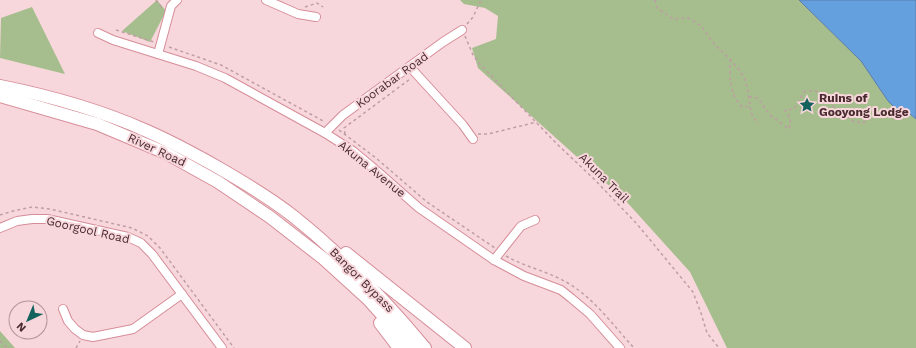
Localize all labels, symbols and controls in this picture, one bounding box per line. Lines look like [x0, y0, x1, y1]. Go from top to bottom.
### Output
street label: Koorabar Road [353, 49, 431, 111]
place label: Ruins of Gooyong Lodge [819, 91, 909, 119]
place icon: Ruins of Gooyong Lodge [798, 96, 816, 114]
street label: River Road [126, 130, 188, 170]
street label: Akuna Avenue [336, 138, 408, 200]
street label: Akuna Trail [576, 150, 632, 206]
street label: Goorgool Road [45, 214, 131, 246]
street label: Bangor Bypass [327, 245, 397, 315]
north arrow [8, 300, 48, 340]
text: N [14, 319, 29, 334]

